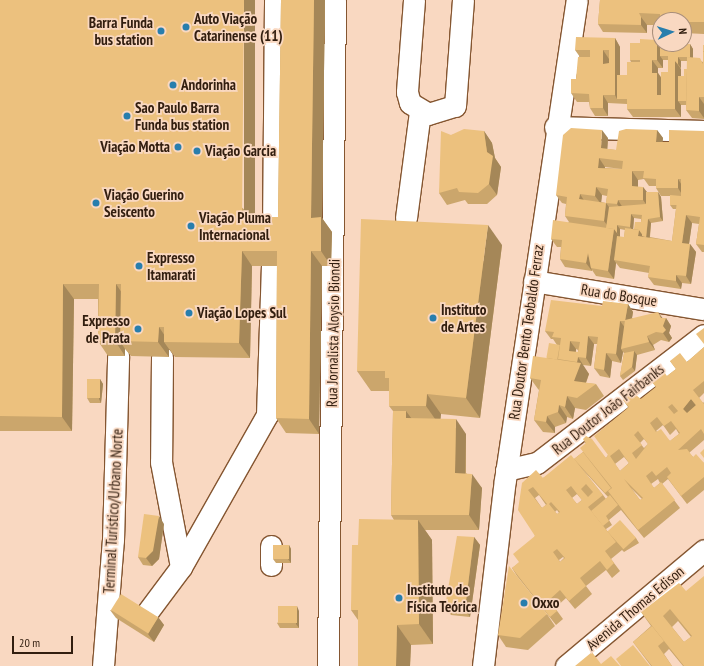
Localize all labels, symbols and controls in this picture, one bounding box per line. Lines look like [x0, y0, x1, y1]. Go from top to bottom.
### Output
place label: Auto Viação Catarinense (11) [194, 9, 283, 44]
north arrow [652, 12, 692, 52]
place label: Barra Funda bus station [89, 13, 153, 48]
marker: Auto Viação Catarinense (11) [181, 22, 191, 32]
marker: Barra Funda bus station [156, 26, 166, 36]
text: N [676, 28, 690, 35]
place label: Andorinha [181, 76, 236, 94]
marker: Andorinha [168, 80, 178, 90]
place label: Sao Paulo Barra Funda bus station [135, 98, 229, 133]
marker: Sao Paulo Barra Funda bus station [122, 111, 132, 121]
place label: Viação Motta [100, 138, 170, 156]
marker: Viação Motta [173, 142, 183, 152]
place label: Viação Garcia [205, 142, 276, 160]
marker: Viação Garcia [192, 146, 202, 156]
place label: Viação Guerino Seiscento [104, 185, 184, 220]
marker: Viação Guerino Seiscento [91, 198, 101, 208]
place label: Viação Pluma Internacional [199, 208, 271, 243]
marker: Viação Pluma Internacional [186, 221, 196, 231]
street label: Rua Doutor Bento Teobaldo Ferraz [505, 243, 547, 421]
place label: Expresso Itamarati [147, 248, 196, 283]
street label: Rua Jornalista Aloysio Biondi [323, 259, 343, 407]
marker: Expresso Itamarati [134, 261, 144, 271]
street label: Rua do Bosque [580, 280, 658, 310]
place label: Instituto de Artes [441, 300, 486, 335]
place label: Viação Lopes Sul [197, 304, 286, 322]
marker: Viação Lopes Sul [184, 308, 194, 318]
place label: Expresso de Prata [82, 311, 130, 346]
marker: Instituto de Artes [428, 313, 438, 323]
marker: Expresso de Prata [133, 324, 143, 334]
street label: Rua Doutor João Fairbanks [549, 360, 667, 458]
street label: Terminal Turístico/Urbano Norte [100, 428, 126, 594]
street label: Avenida Thomas Edison [582, 562, 688, 654]
place label: Instituto de Física Teórica [407, 580, 478, 615]
marker: Instituto de Física Teórica [394, 593, 404, 603]
place label: Oxxo [532, 594, 559, 612]
marker: Oxxo [519, 598, 529, 608]
scale bar [14, 628, 75, 654]
text: 20 m [19, 635, 40, 650]

